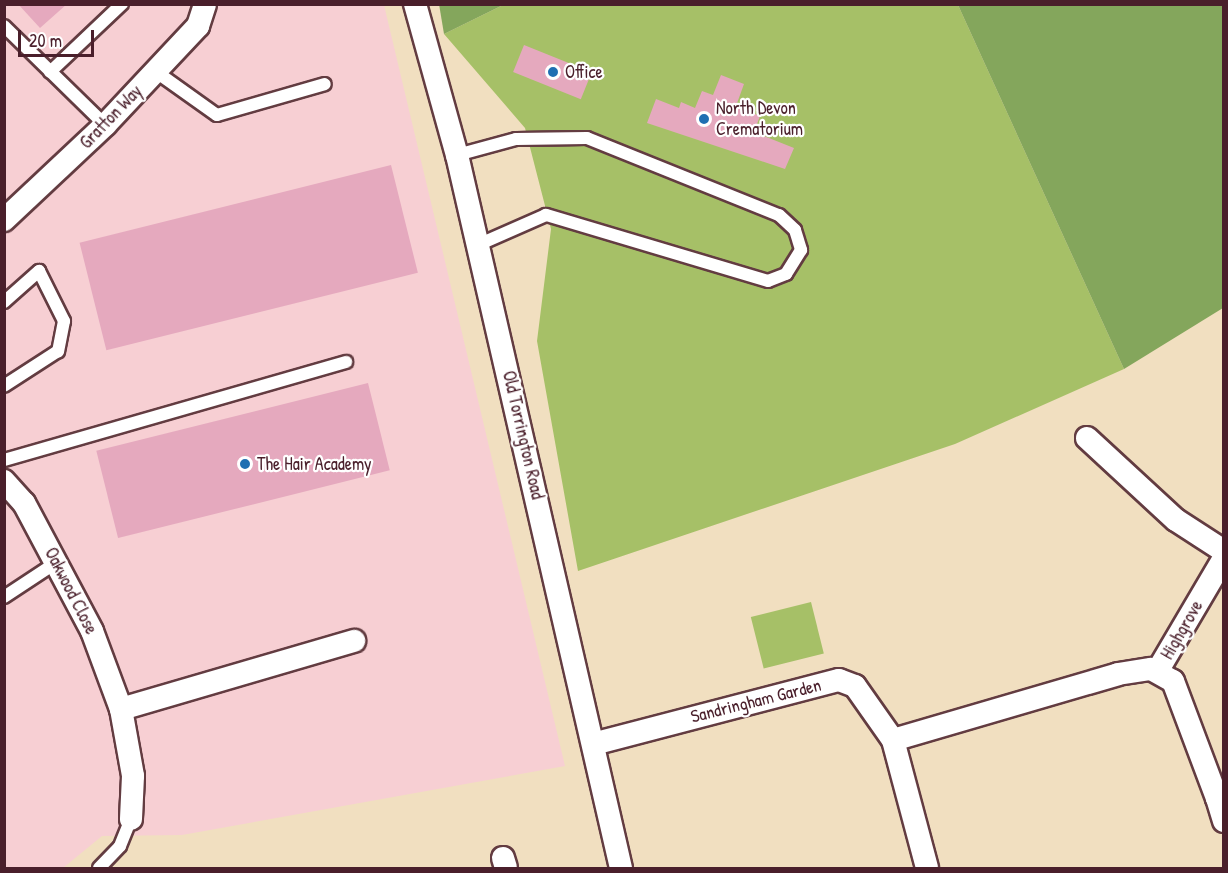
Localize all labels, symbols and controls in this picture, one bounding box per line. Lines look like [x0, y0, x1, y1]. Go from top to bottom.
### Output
scale bar [21, 18, 98, 56]
text: 20 m [29, 28, 62, 53]
place label: Office [565, 61, 603, 83]
marker: Office [546, 65, 560, 79]
street label: Gratton Way [75, 81, 147, 153]
place label: North Devon Crematorium [716, 98, 803, 140]
marker: North Devon Crematorium [697, 112, 711, 126]
street label: Old Torrington Road [498, 369, 548, 501]
place label: The Hair Academy [257, 453, 372, 475]
marker: The Hair Academy [238, 457, 252, 471]
street label: Oakwood Close [40, 544, 102, 638]
street label: Highgrove [1157, 597, 1207, 663]
street label: Sandringham Garden [689, 674, 823, 728]

